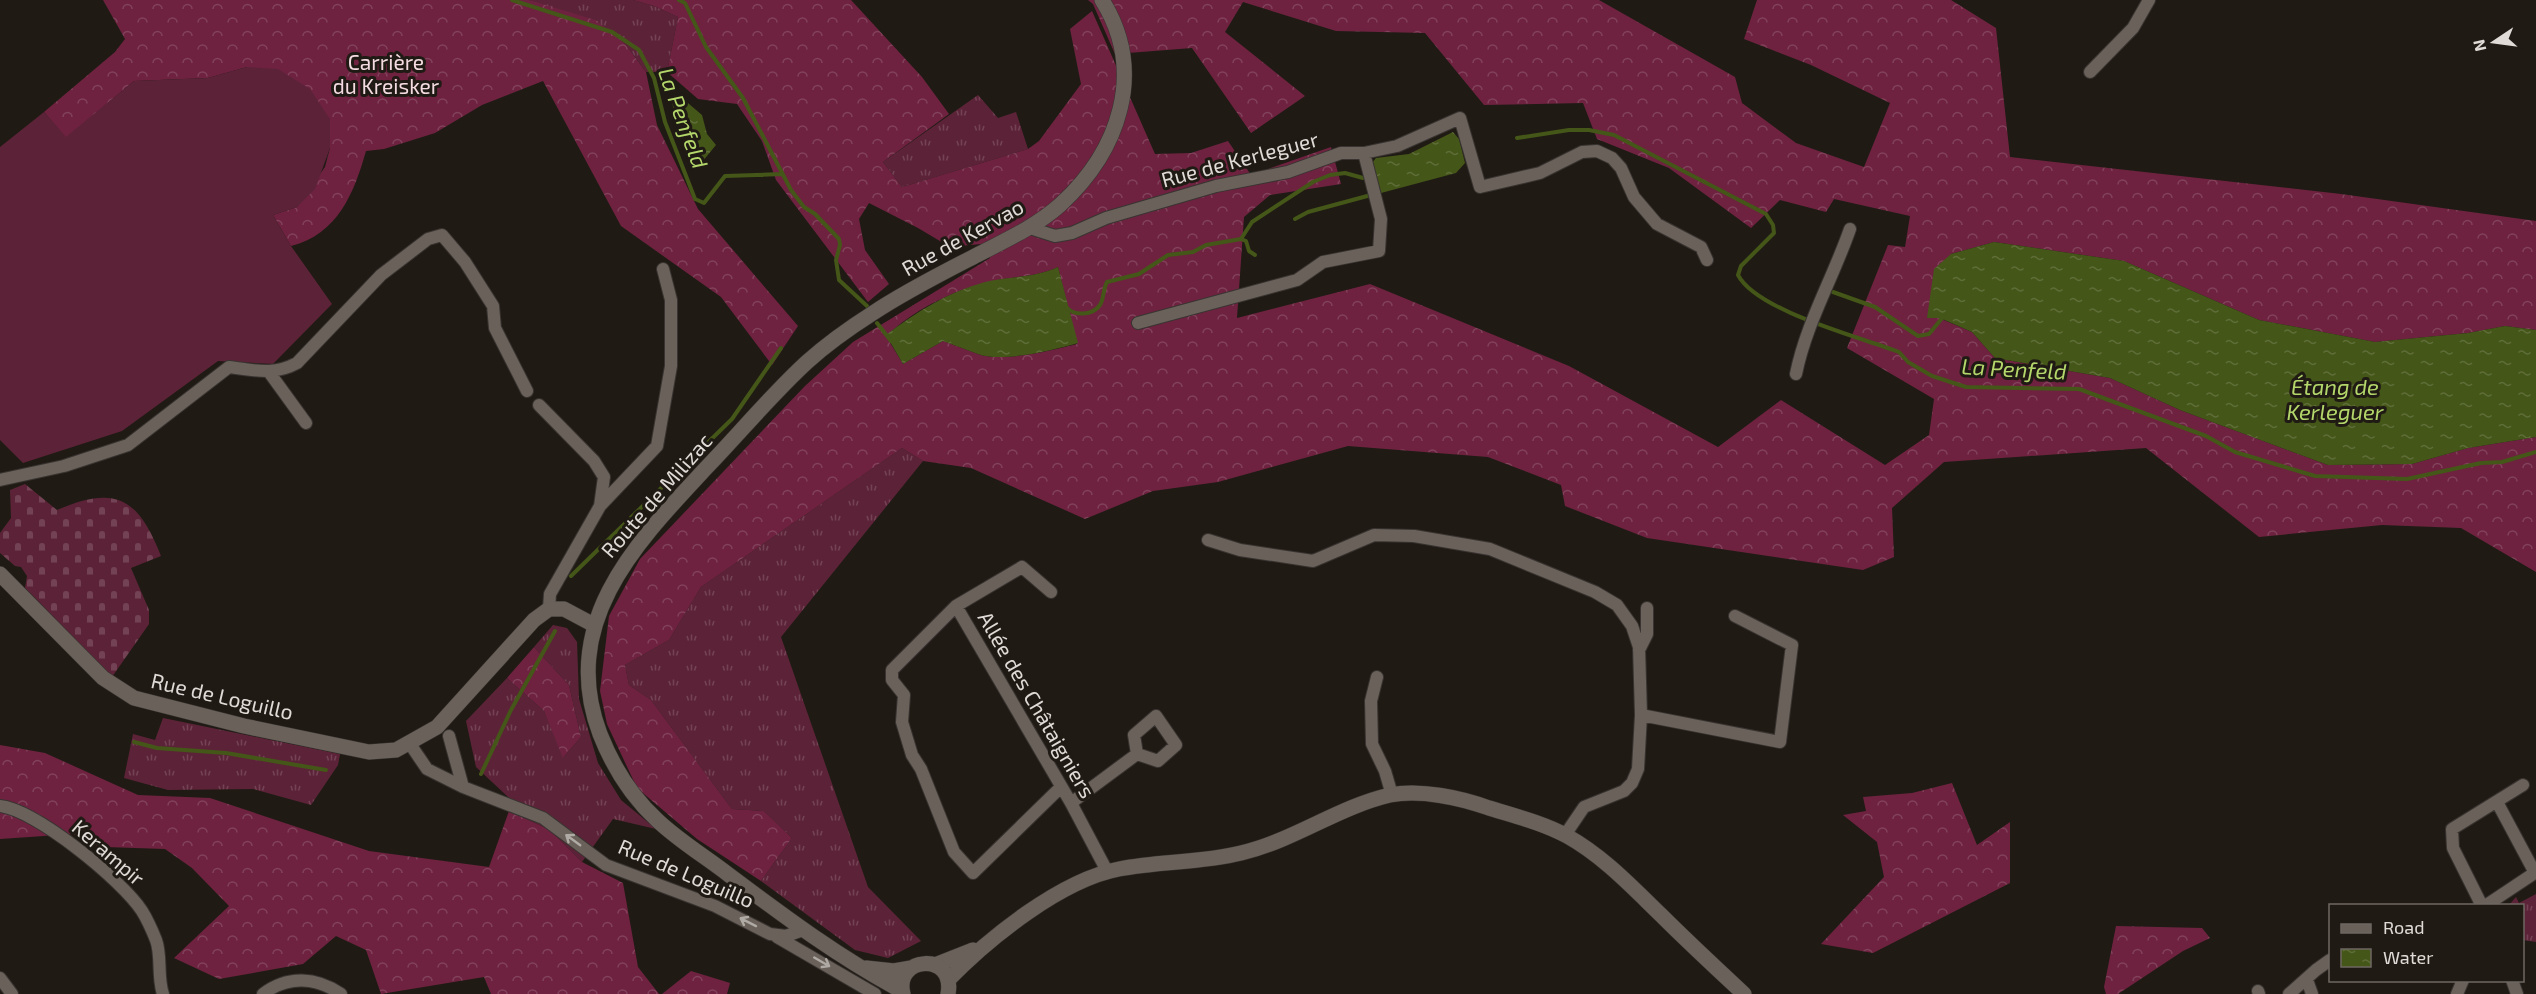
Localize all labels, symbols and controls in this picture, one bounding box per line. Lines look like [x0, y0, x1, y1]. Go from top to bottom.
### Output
north arrow [2464, 12, 2524, 72]
text: N [2468, 38, 2489, 53]
park label: Carrière du Kreisker [333, 49, 440, 98]
water label: La Penfeld [654, 64, 714, 172]
street label: Rue de Kerleguer [1158, 125, 1321, 192]
street label: Rue de Kervao [897, 193, 1027, 280]
water label: La Penfeld [1961, 352, 2068, 384]
water label: Étang de Kerleguer [2286, 373, 2385, 424]
street label: Route de Milizac [595, 428, 717, 562]
street label: Allée des Châtaigniers [974, 606, 1101, 802]
street label: Rue de Loguillo [149, 667, 296, 724]
street label: Kerampir [68, 814, 151, 890]
street label: Rue de Loguillo [615, 833, 758, 912]
one-way arrow [565, 834, 581, 847]
legend [2329, 904, 2524, 982]
one-way arrow [740, 916, 758, 928]
text: Road [2383, 916, 2424, 938]
text: Water [2383, 946, 2433, 968]
one-way arrow [813, 956, 830, 968]

